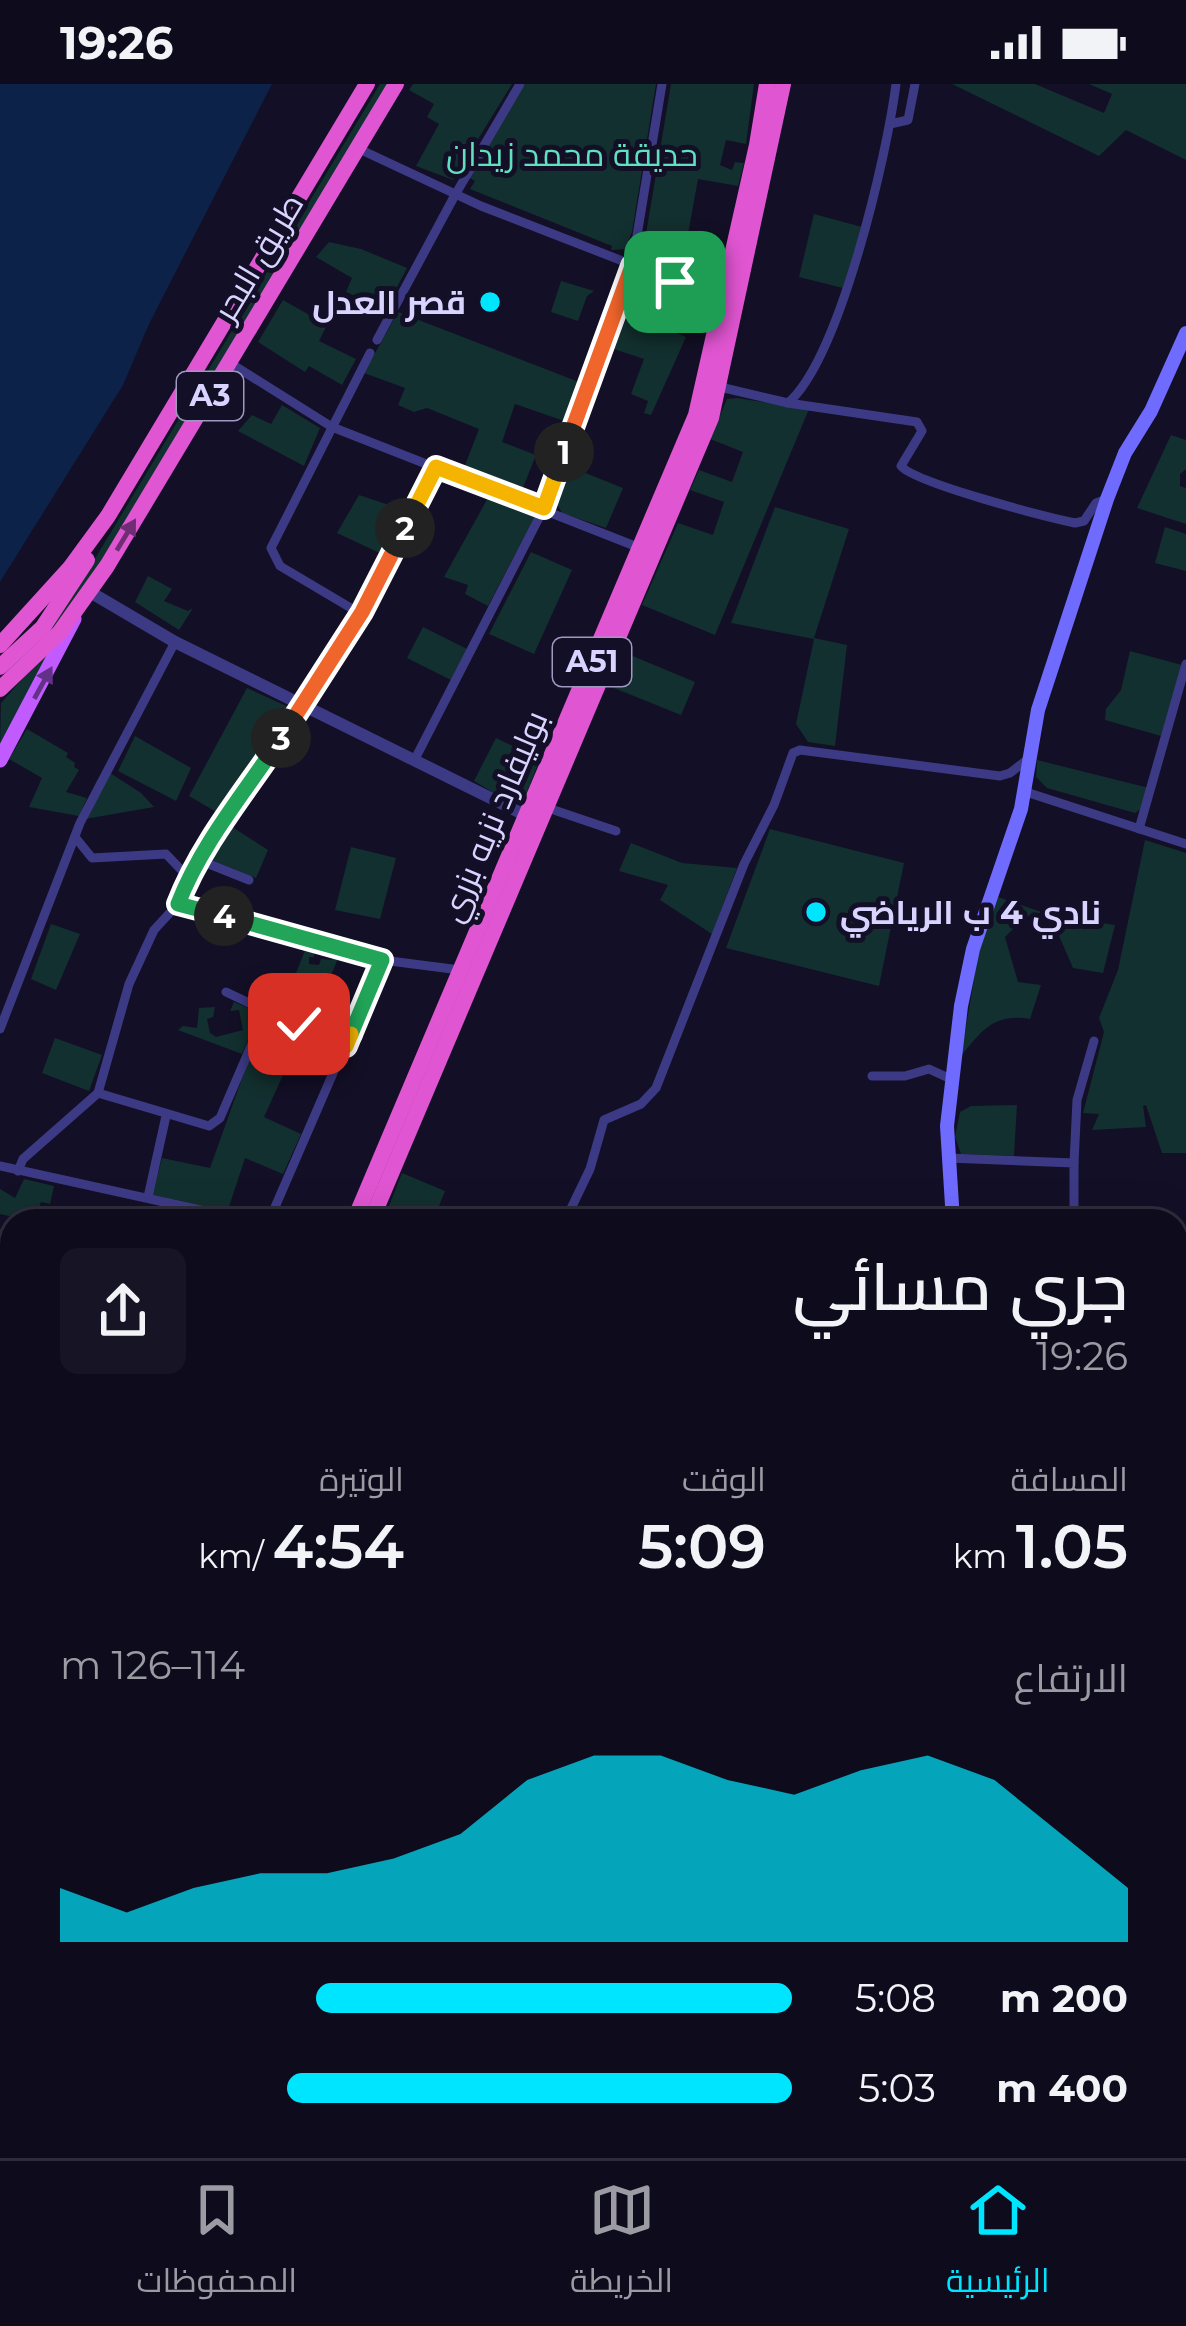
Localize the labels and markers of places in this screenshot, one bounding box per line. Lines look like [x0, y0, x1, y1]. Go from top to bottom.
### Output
pin [624, 231, 726, 333]
place label: قصر العدل [312, 282, 466, 323]
marker: قصر العدل [477, 289, 503, 315]
pin: 1 [534, 422, 594, 482]
pin: 2 [375, 498, 435, 558]
pin: 3 [251, 708, 311, 768]
pin: 4 [194, 886, 254, 946]
place label: نادي 4 ب الرياضي [840, 892, 1101, 939]
marker: نادي 4 ب الرياضي [803, 899, 829, 925]
pin [248, 973, 350, 1075]

